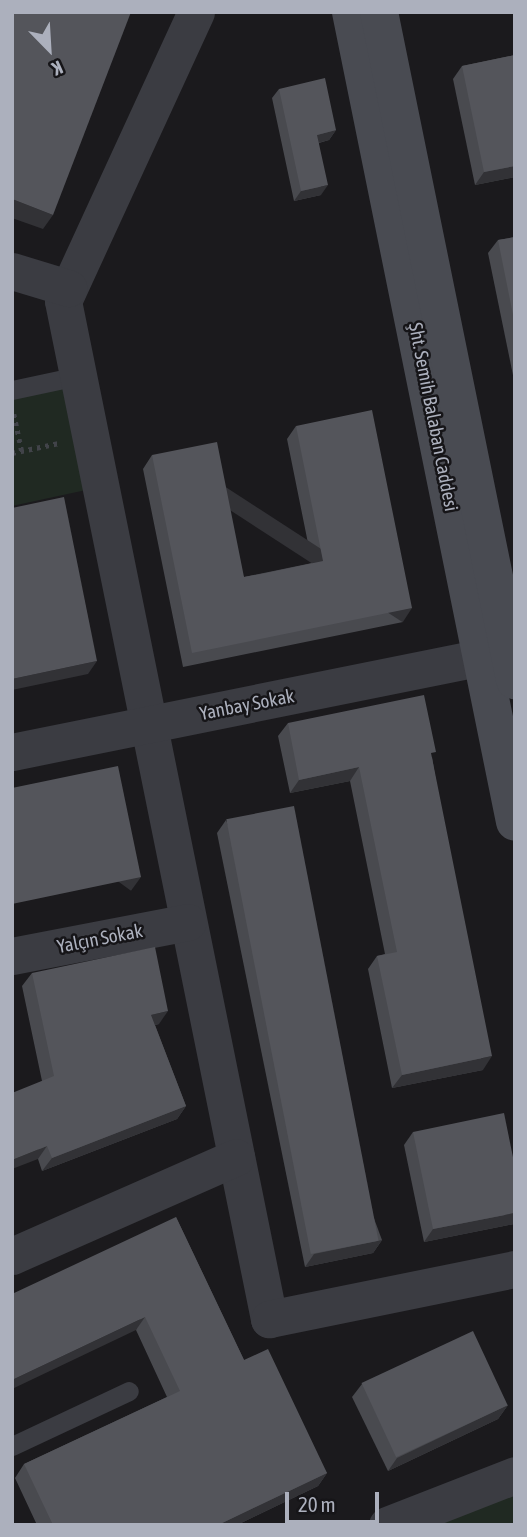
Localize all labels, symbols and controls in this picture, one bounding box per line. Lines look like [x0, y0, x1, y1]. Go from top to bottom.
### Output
north arrow [14, 14, 84, 84]
text: K [49, 56, 66, 80]
street label: Şht. Semih Balaban Caddesi [404, 321, 462, 513]
street label: Yanbay Sokak [198, 685, 296, 725]
street label: Yalçın Sokak [55, 920, 145, 958]
scale bar [289, 1478, 384, 1522]
text: 20 m [298, 1492, 336, 1516]

